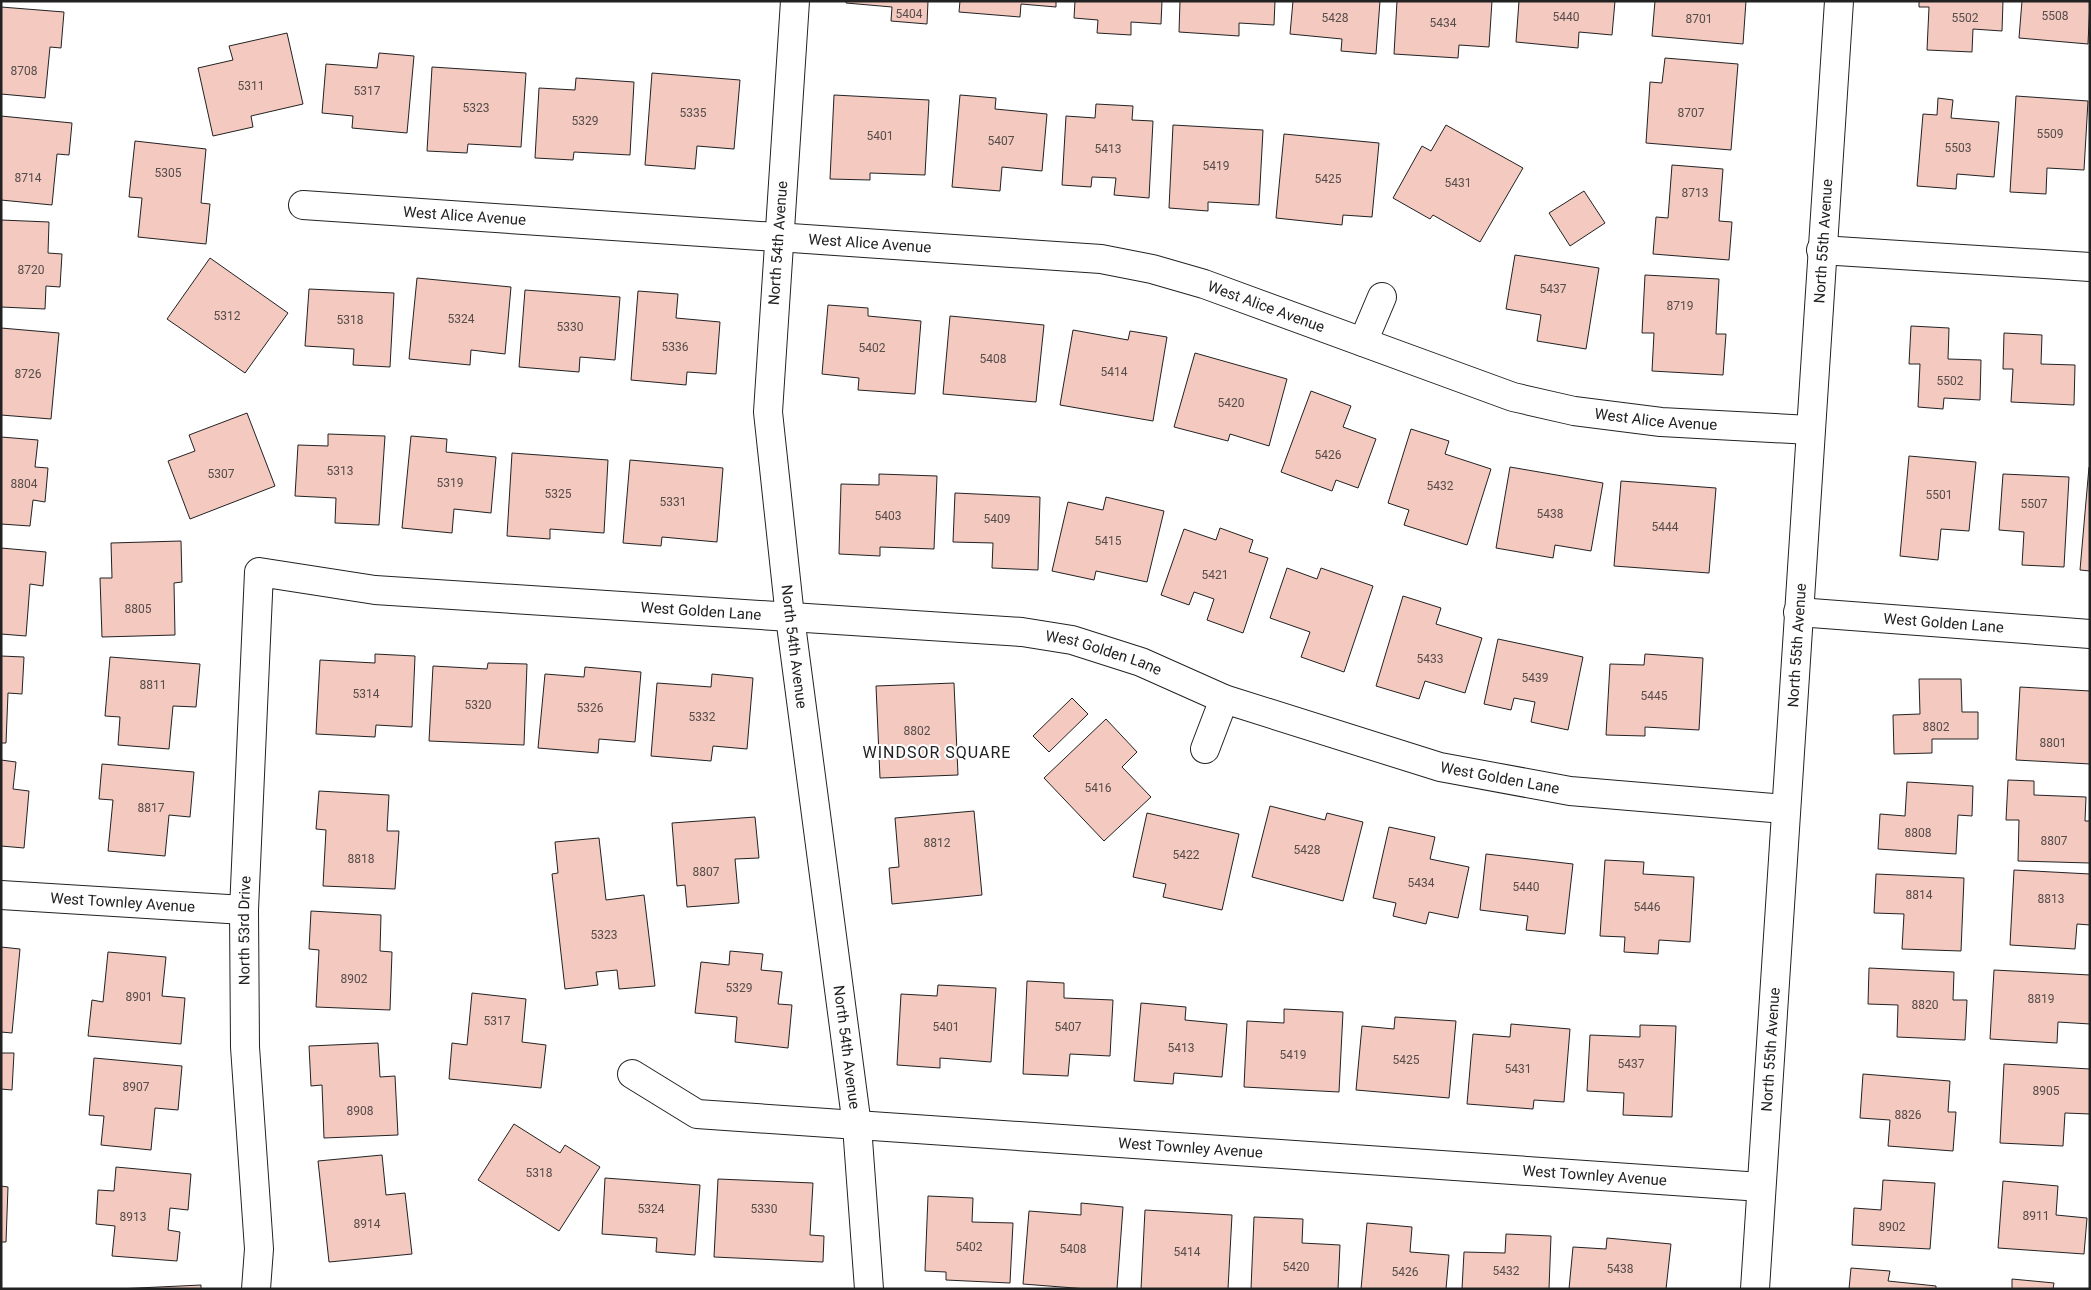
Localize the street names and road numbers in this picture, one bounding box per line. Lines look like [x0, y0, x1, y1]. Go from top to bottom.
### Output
street label: North 55th Avenue [1810, 178, 1836, 304]
street label: North 54th Avenue [765, 180, 791, 306]
street label: West Alice Avenue [403, 203, 527, 229]
street label: West Alice Avenue [808, 230, 932, 256]
street label: West Alice Avenue [1205, 277, 1327, 336]
street label: West Alice Avenue [1594, 405, 1718, 434]
street label: North 55th Avenue [1784, 583, 1810, 708]
street label: North 54th Avenue [778, 584, 811, 710]
street label: West Golden Lane [640, 598, 762, 624]
street label: West Golden Lane [1883, 609, 2005, 636]
street label: West Golden Lane [1044, 627, 1165, 679]
street label: West Golden Lane [1439, 758, 1561, 798]
street label: North 53rd Drive [235, 876, 255, 985]
street label: West Townley Avenue [50, 889, 196, 916]
street label: North 54th Avenue [830, 984, 864, 1110]
street label: North 55th Avenue [1758, 987, 1784, 1112]
street label: West Townley Avenue [1118, 1134, 1264, 1162]
street label: West Townley Avenue [1522, 1162, 1668, 1190]

